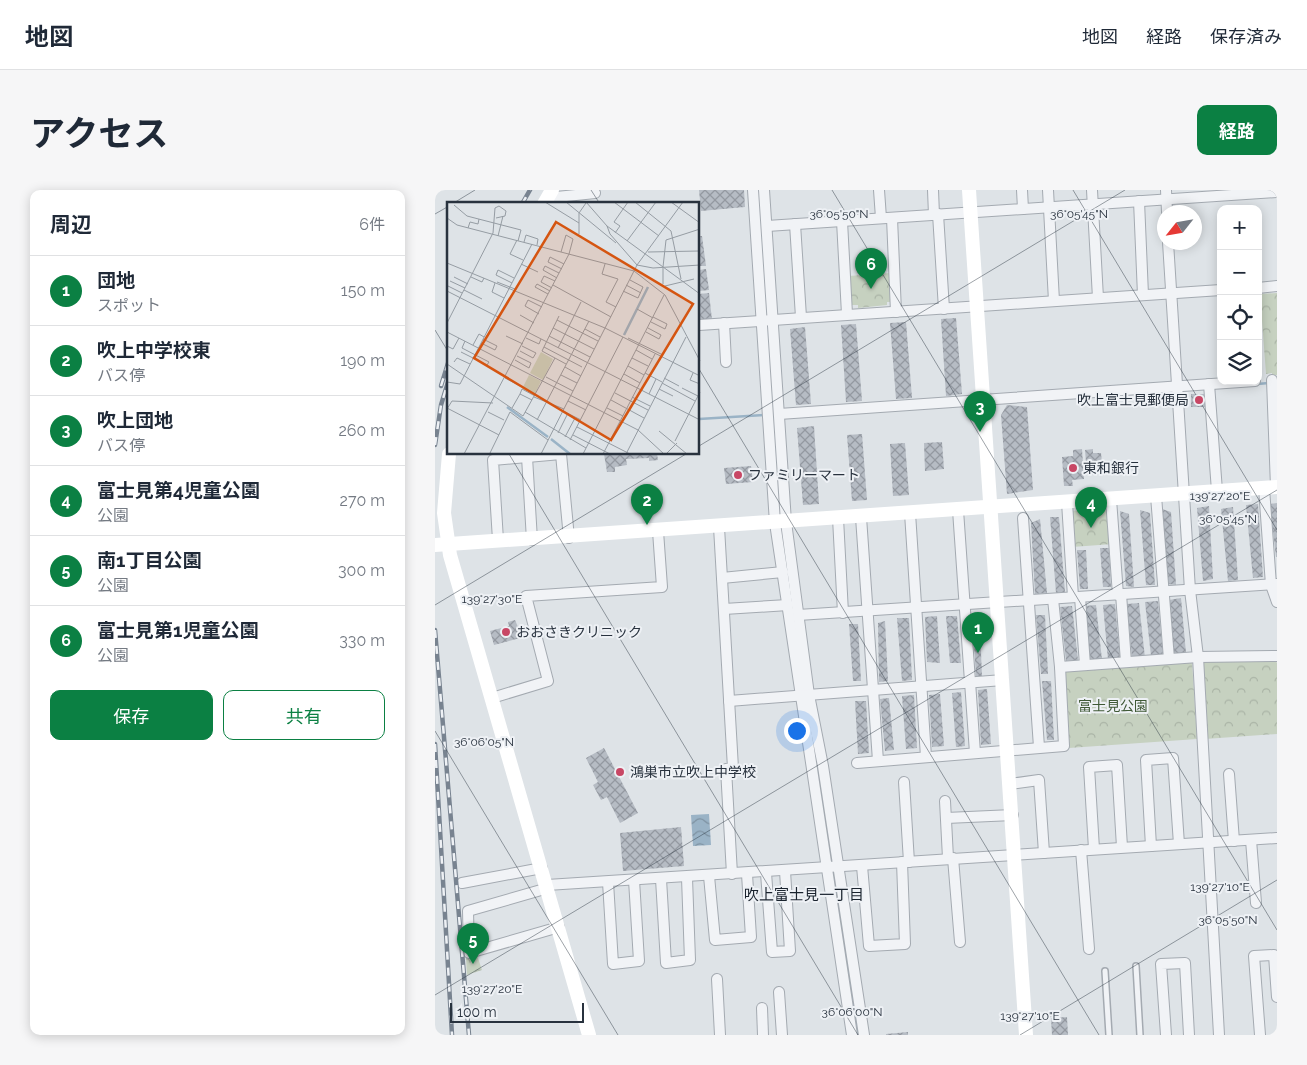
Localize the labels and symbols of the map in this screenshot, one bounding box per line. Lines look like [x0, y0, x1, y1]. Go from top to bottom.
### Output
inset map [447, 202, 700, 455]
north arrow [1157, 205, 1202, 250]
text: 36°05'50"N [809, 207, 869, 221]
text: 36°05'45"N [1050, 207, 1108, 221]
pin: 6 [855, 248, 887, 289]
pin: 3 [964, 391, 996, 432]
place label: 吹上富士見郵便局 [1077, 392, 1189, 408]
marker: 吹上富士見郵便局 [1193, 394, 1205, 406]
place label: 東和銀行 [1083, 460, 1139, 476]
marker: 東和銀行 [1067, 462, 1079, 474]
place label: ファミリーマート [748, 467, 860, 483]
marker: ファミリーマート [732, 469, 744, 481]
pin: 2 [631, 484, 663, 525]
pin: 4 [1075, 487, 1107, 528]
text: 139°27'20"E [1190, 489, 1250, 503]
text: 36°05'45"N [1199, 512, 1257, 526]
text: 139°27'30"E [462, 592, 522, 606]
pin: 1 [962, 612, 994, 653]
place label: おおさきクリニック [516, 624, 642, 640]
marker: おおさきクリニック [500, 626, 512, 638]
park label: 富士見公園 [1078, 698, 1148, 714]
your location [784, 718, 810, 744]
text: 36°06'05"N [454, 735, 514, 749]
place label: 鴻巣市立吹上中学校 [630, 764, 756, 780]
marker: 鴻巣市立吹上中学校 [614, 766, 626, 778]
text: 139°27'10"E [1190, 880, 1250, 894]
district label: 吹上富士見一丁目 [744, 886, 864, 904]
text: 36°05'50"N [1198, 913, 1258, 927]
pin: 5 [457, 923, 489, 964]
text: 139°27'20"E [462, 982, 522, 996]
scale bar [450, 1000, 584, 1023]
text: 36°06'00"N [822, 1005, 882, 1019]
text: 139°27'10"E [1000, 1009, 1060, 1023]

